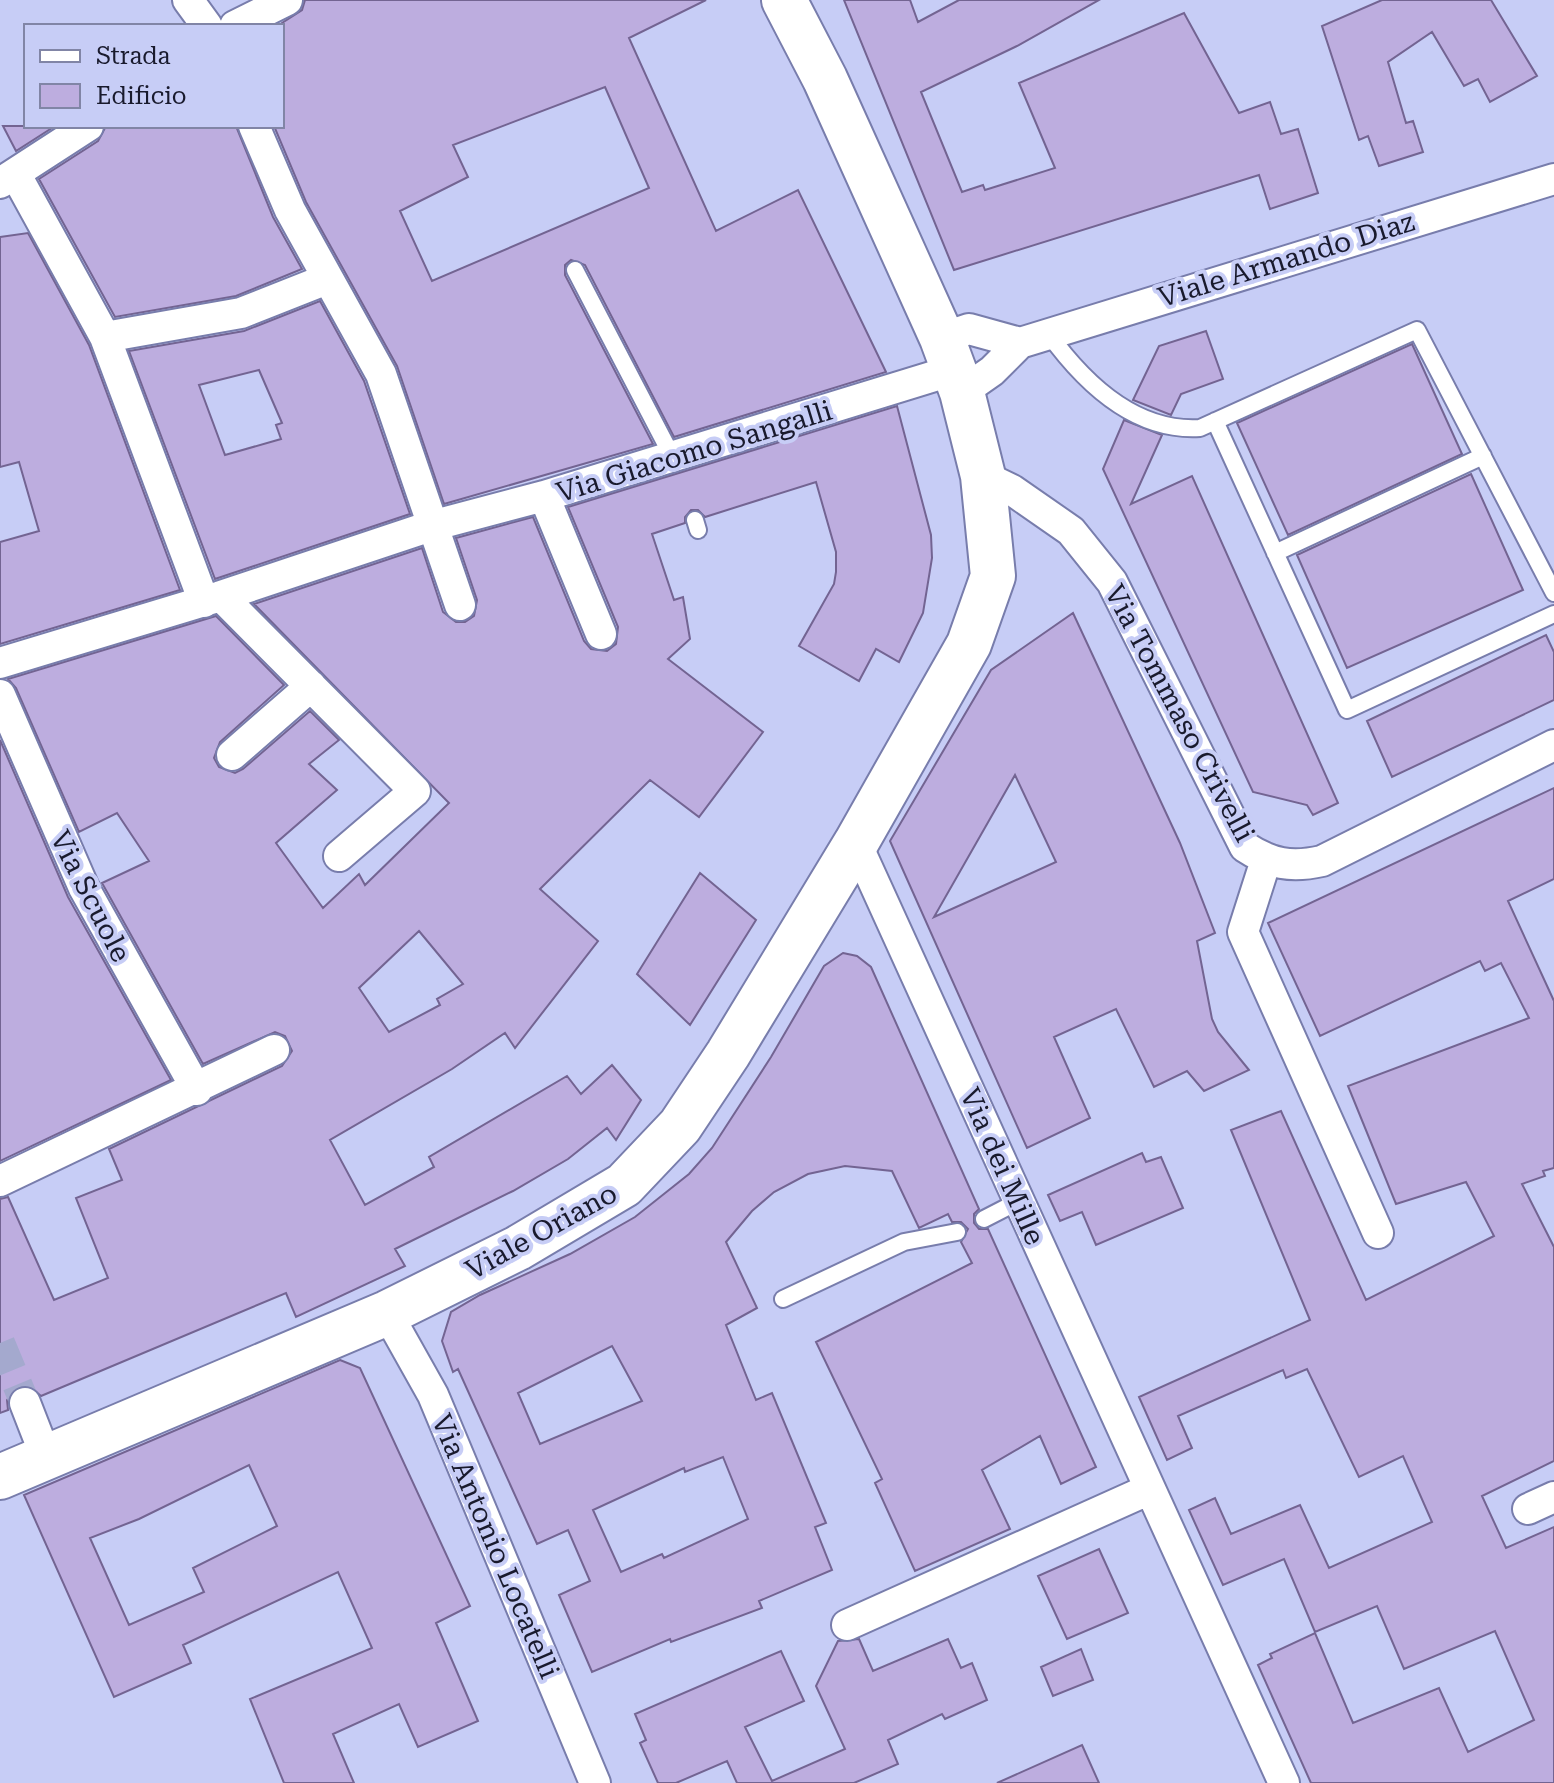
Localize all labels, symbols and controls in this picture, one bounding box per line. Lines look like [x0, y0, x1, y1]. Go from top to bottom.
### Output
legend [24, 24, 284, 128]
text: Strada [96, 42, 171, 70]
text: Edificio [96, 82, 187, 110]
street label: Viale Armando Diaz [1154, 205, 1418, 314]
street label: Via Giacomo Sangalli [552, 394, 836, 509]
street label: Via Tommaso Crivelli [1098, 579, 1261, 847]
street label: Via Scuole [43, 825, 138, 967]
street label: Via dei Mille [953, 1083, 1052, 1250]
street label: Viale Oriano [460, 1176, 623, 1287]
street label: Via Antonio Locatelli [425, 1409, 566, 1683]

